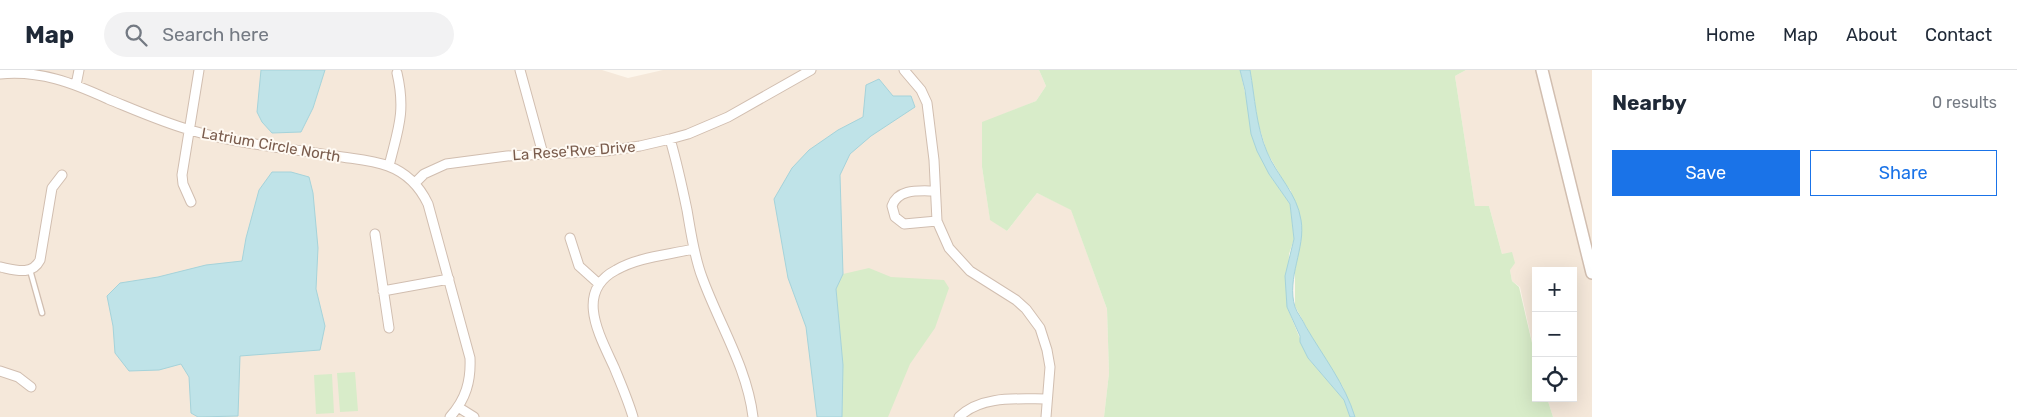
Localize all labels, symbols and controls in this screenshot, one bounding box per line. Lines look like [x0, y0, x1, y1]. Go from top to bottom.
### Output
search box [104, 12, 454, 57]
text: Map [25, 21, 74, 49]
icon: search [122, 21, 150, 49]
text: Search here [162, 23, 269, 46]
text: Home [1706, 24, 1755, 46]
text: Map [1783, 24, 1818, 46]
text: About [1846, 24, 1897, 46]
text: Contact [1925, 24, 1992, 46]
text: Nearby [1612, 90, 1687, 115]
text: 0 results [1932, 93, 1997, 112]
street label: Latrium Circle North [200, 124, 342, 166]
street label: La Rese'Rve Drive [512, 138, 636, 164]
button: Save [1612, 150, 1800, 196]
button: Share [1810, 150, 1997, 196]
map controls [1532, 267, 1577, 402]
button: + [1532, 267, 1577, 312]
button: − [1532, 312, 1577, 357]
button: locate [1532, 357, 1577, 402]

